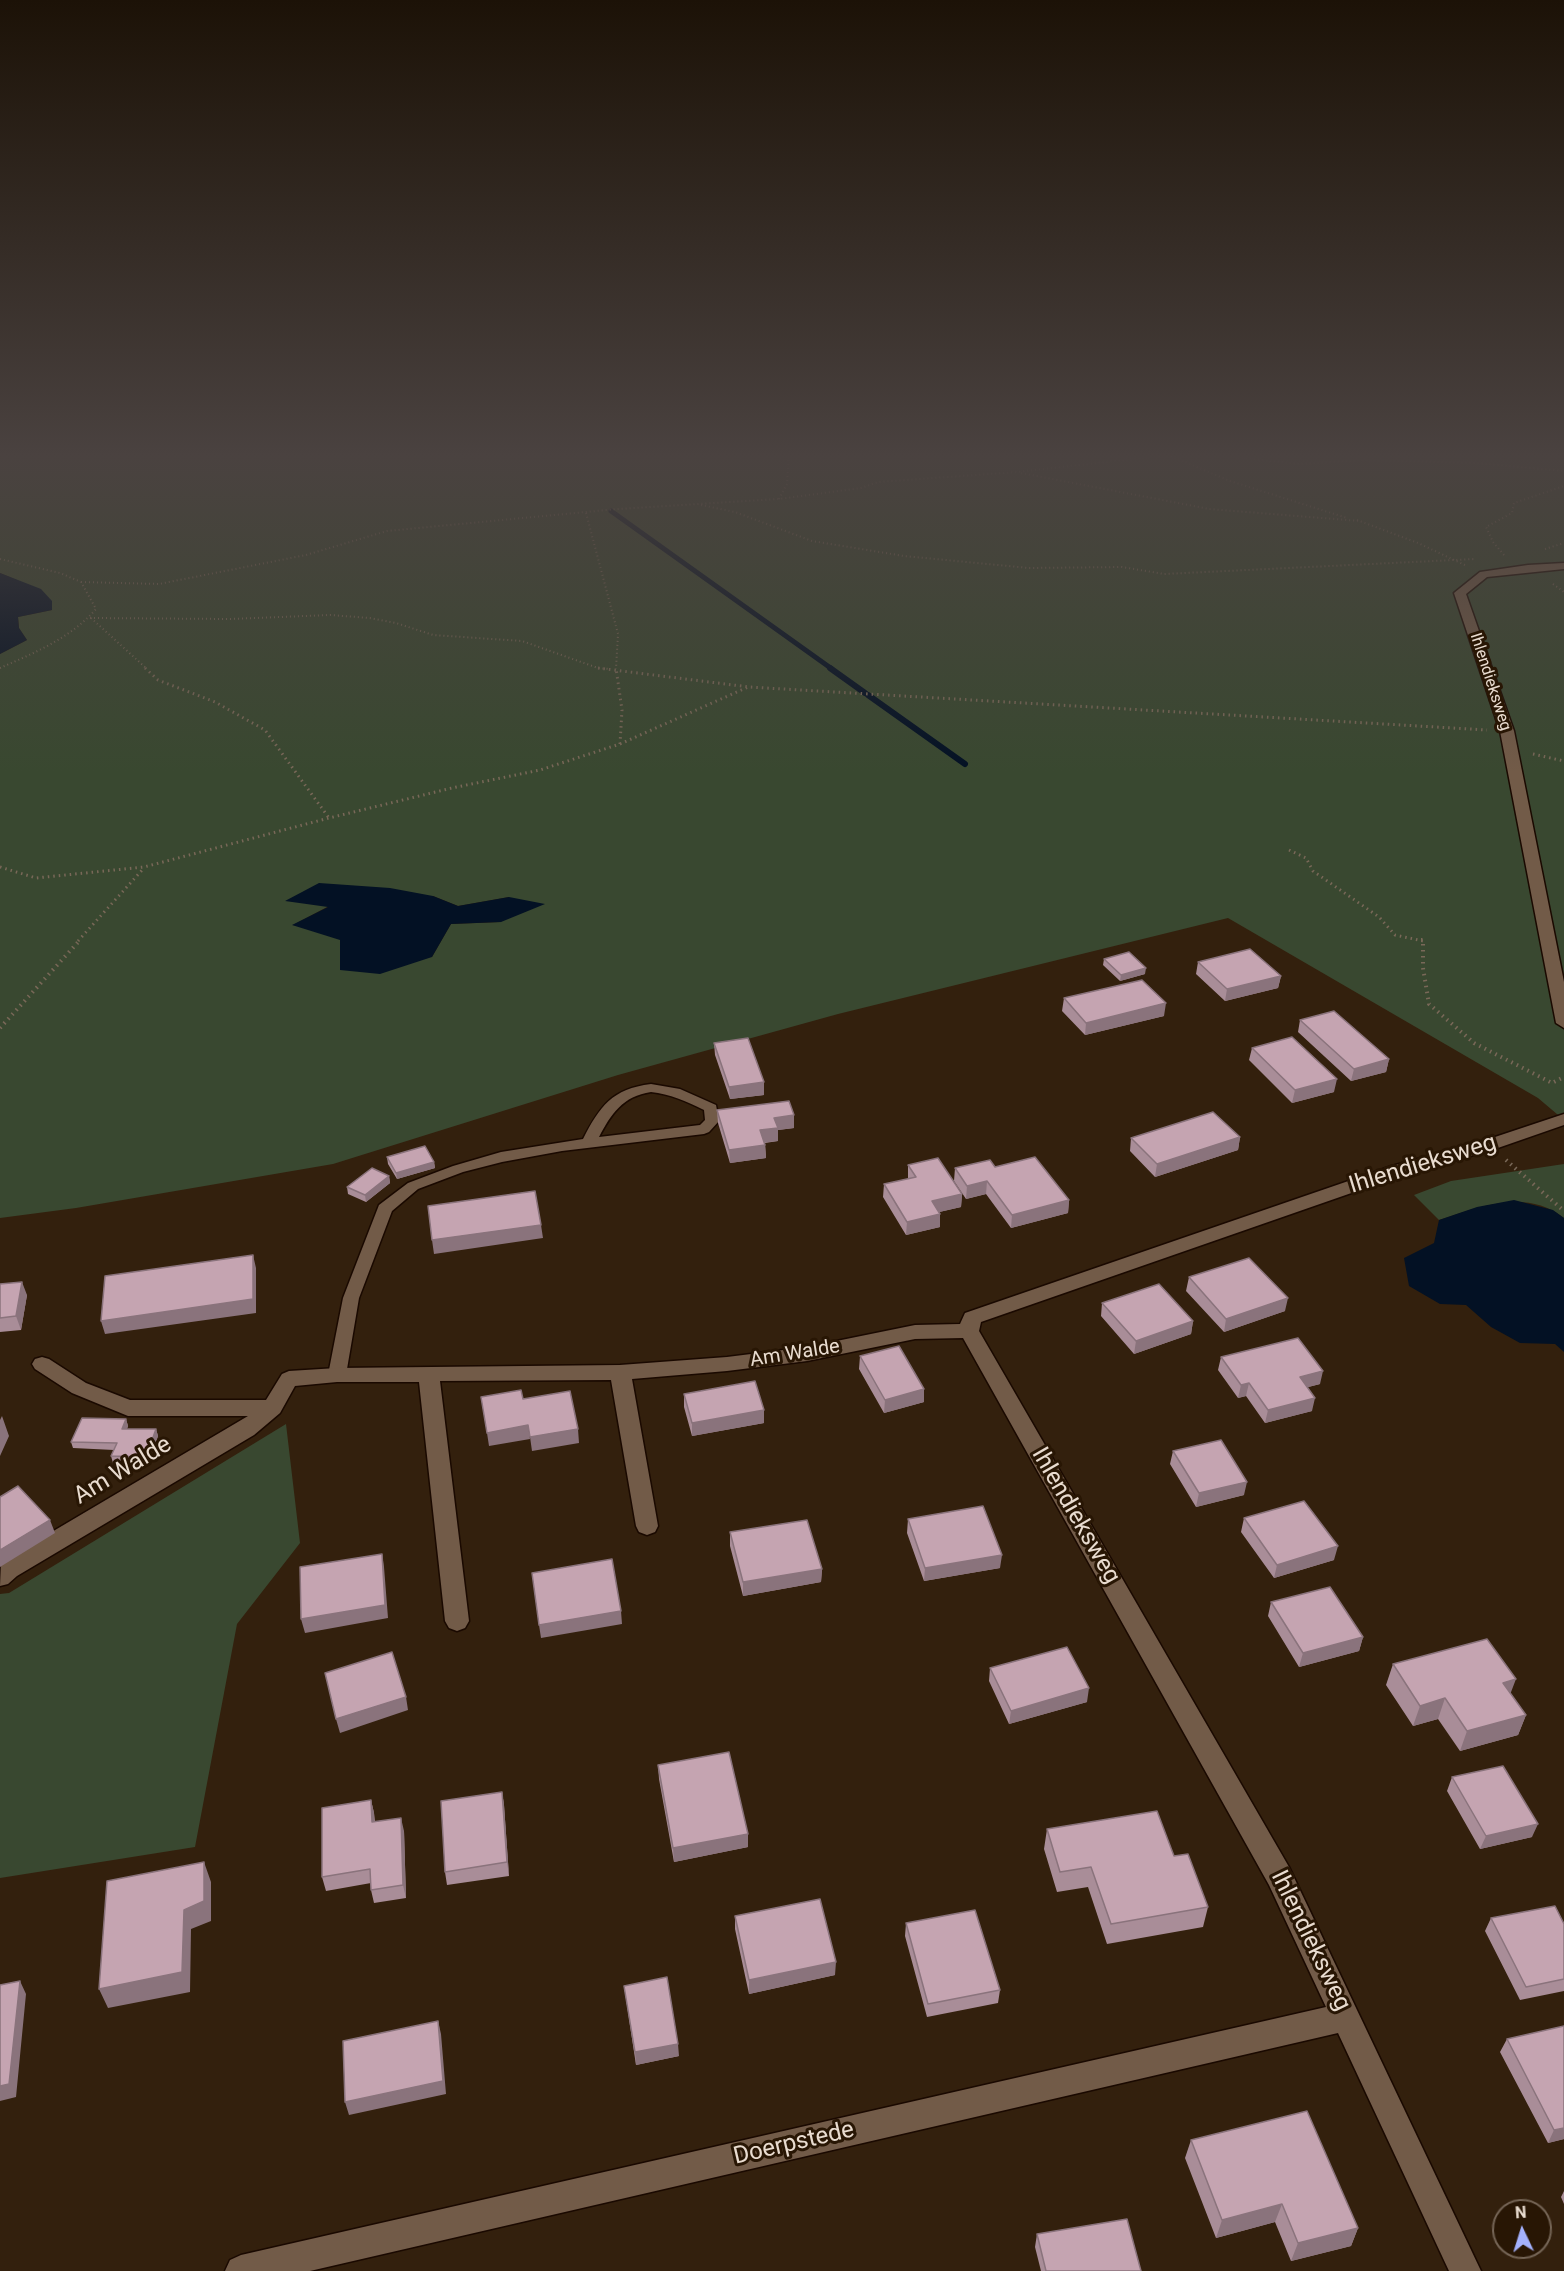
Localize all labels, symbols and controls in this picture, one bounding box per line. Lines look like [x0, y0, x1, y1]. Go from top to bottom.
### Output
street label: Ihlendieksweg [1465, 631, 1515, 733]
street label: Ihlendieksweg [1346, 1129, 1500, 1201]
street label: Am Walde [748, 1335, 842, 1373]
street label: Am Walde [69, 1431, 177, 1511]
street label: Ihlendieksweg [1024, 1443, 1126, 1589]
street label: Ihlendieksweg [1264, 1866, 1356, 2016]
street label: Doerpstede [731, 2116, 857, 2172]
north arrow [1492, 2199, 1552, 2259]
text: N [1515, 2203, 1527, 2222]

